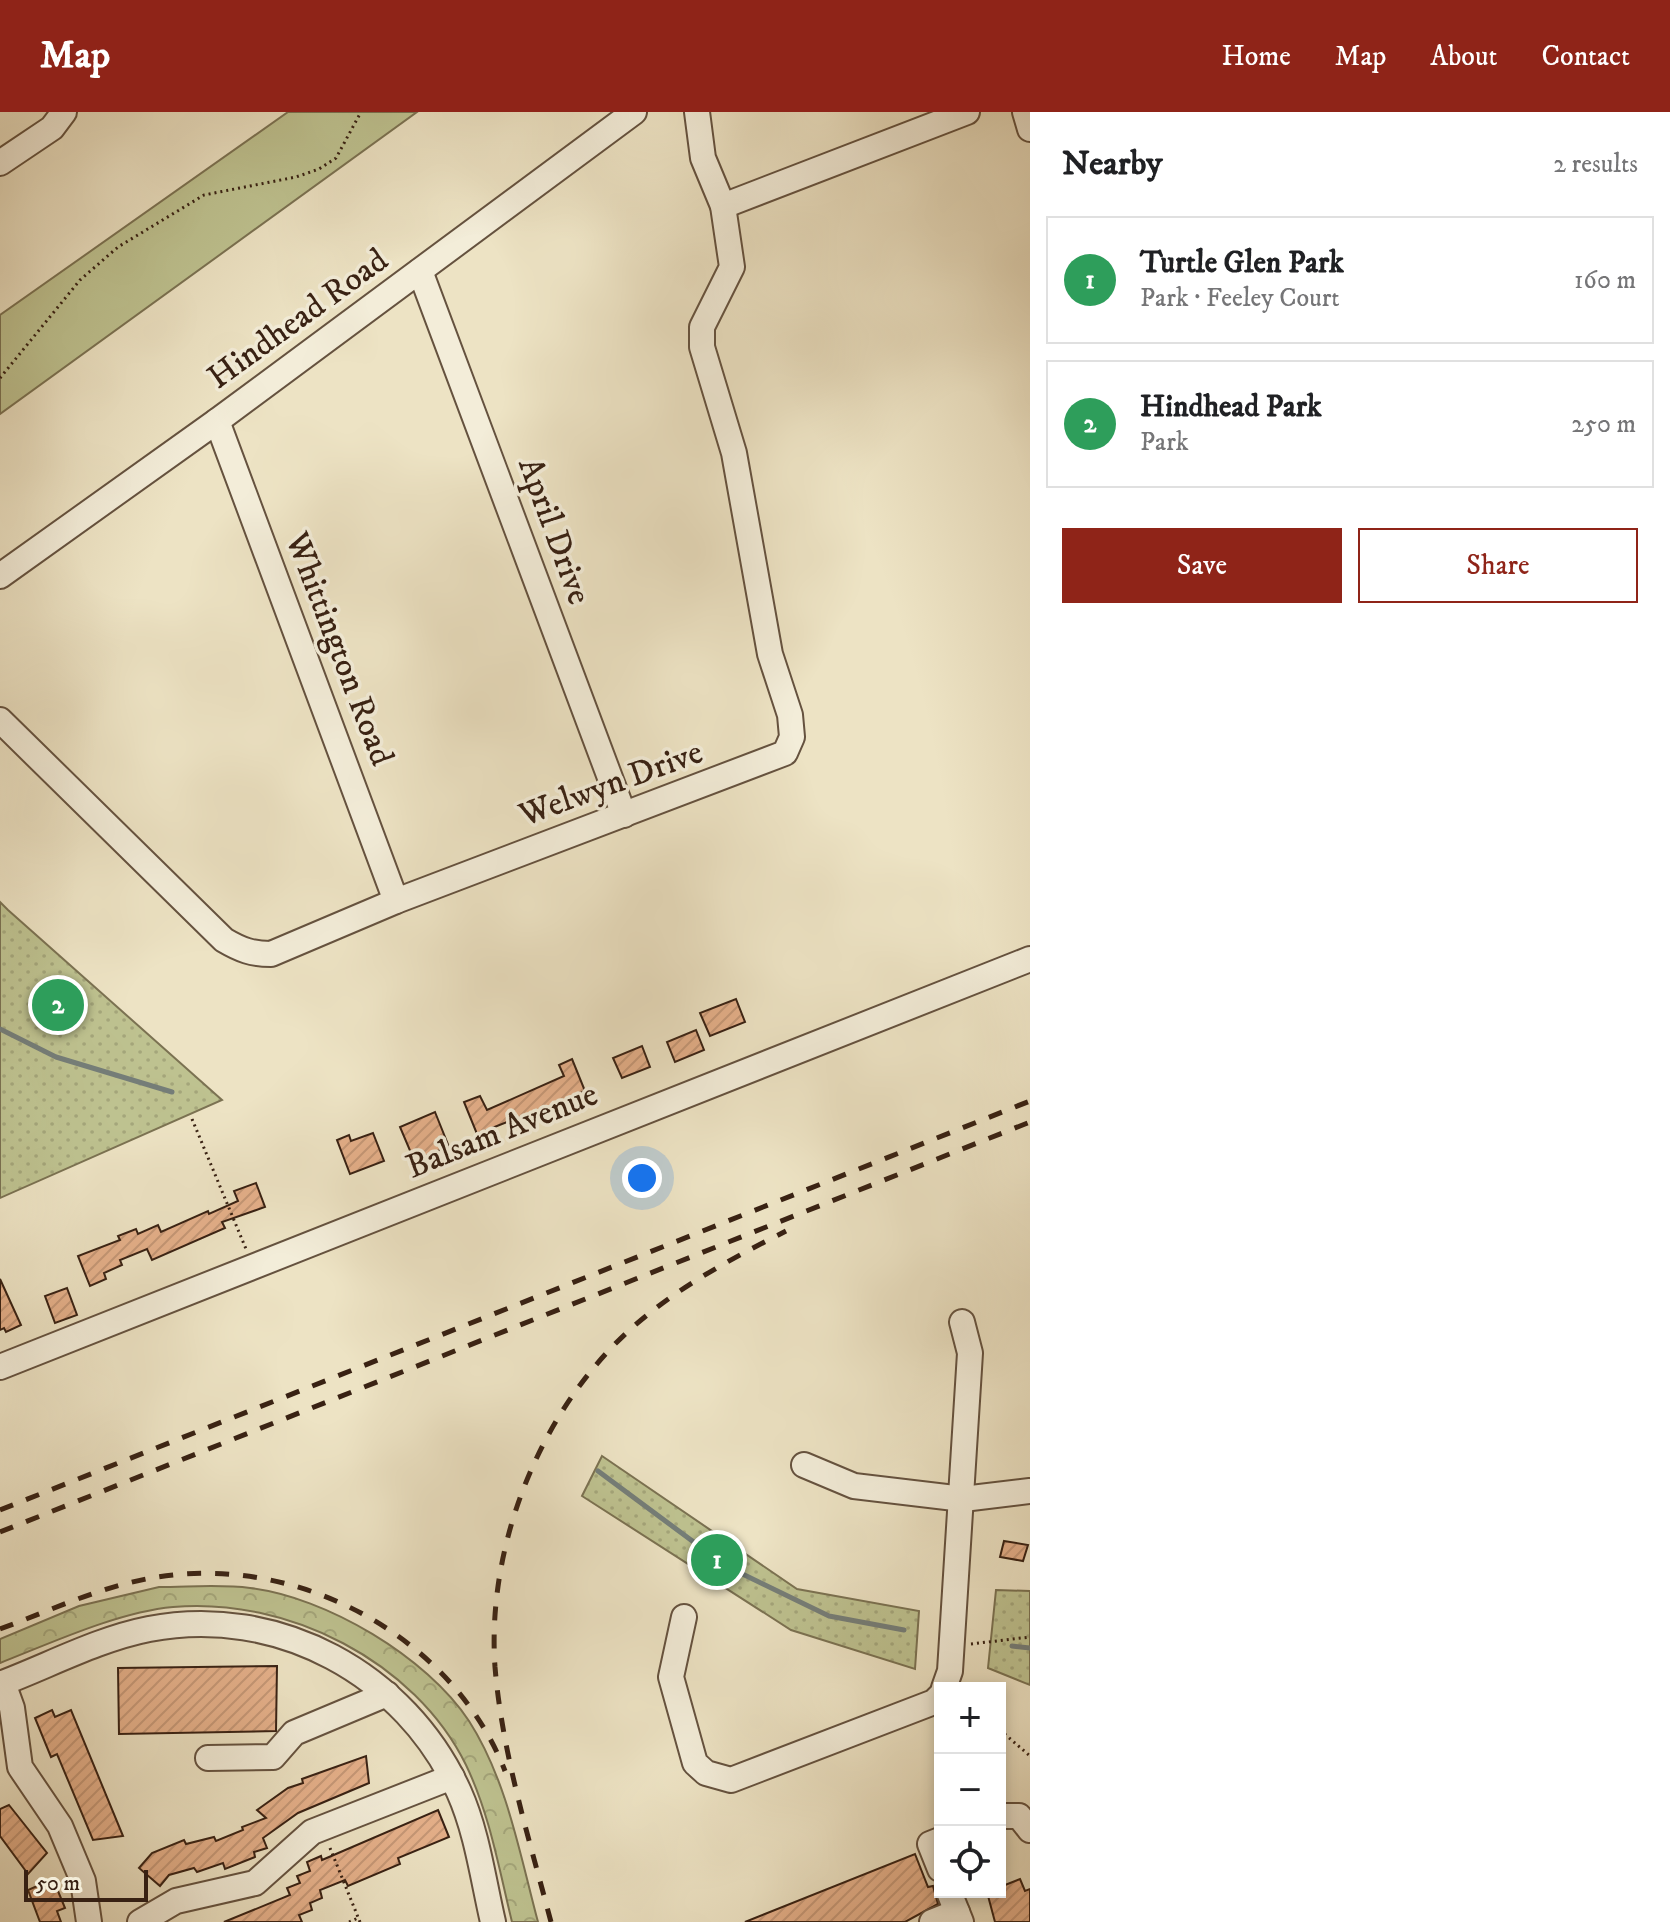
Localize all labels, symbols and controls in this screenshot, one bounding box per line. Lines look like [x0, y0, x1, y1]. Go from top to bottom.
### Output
text: Map [40, 32, 110, 80]
text: Home [1222, 39, 1291, 74]
text: Map [1335, 39, 1386, 74]
text: About [1430, 39, 1497, 74]
text: Contact [1541, 39, 1630, 74]
text: Nearby [1062, 143, 1163, 185]
text: 2 results [1553, 148, 1638, 181]
street label: Hindhead Road [200, 239, 396, 399]
text: Turtle Glen Park [1140, 245, 1344, 282]
text: 1 [1085, 264, 1095, 297]
text: 160 m [1574, 264, 1636, 297]
text: Park · Feeley Court [1140, 282, 1340, 315]
text: Hindhead Park [1140, 389, 1322, 426]
text: 2 [1084, 408, 1096, 441]
text: 250 m [1571, 408, 1636, 441]
text: Park [1140, 426, 1189, 459]
street label: April Drive [508, 452, 600, 610]
street label: Whittington Road [275, 526, 403, 772]
button: Save [1062, 528, 1342, 603]
button: Share [1358, 528, 1638, 603]
street label: Welwyn Drive [513, 731, 708, 837]
pin: 2 [32, 975, 84, 1035]
street label: Balsam Avenue [400, 1074, 604, 1188]
your location [622, 1158, 662, 1198]
pin: 1 [691, 1530, 743, 1590]
map controls [934, 1682, 1006, 1898]
button: + [934, 1682, 1006, 1754]
button: − [934, 1754, 1006, 1826]
button: locate [934, 1826, 1006, 1898]
scale bar [24, 1866, 148, 1902]
text: 50 m [36, 1870, 80, 1897]

